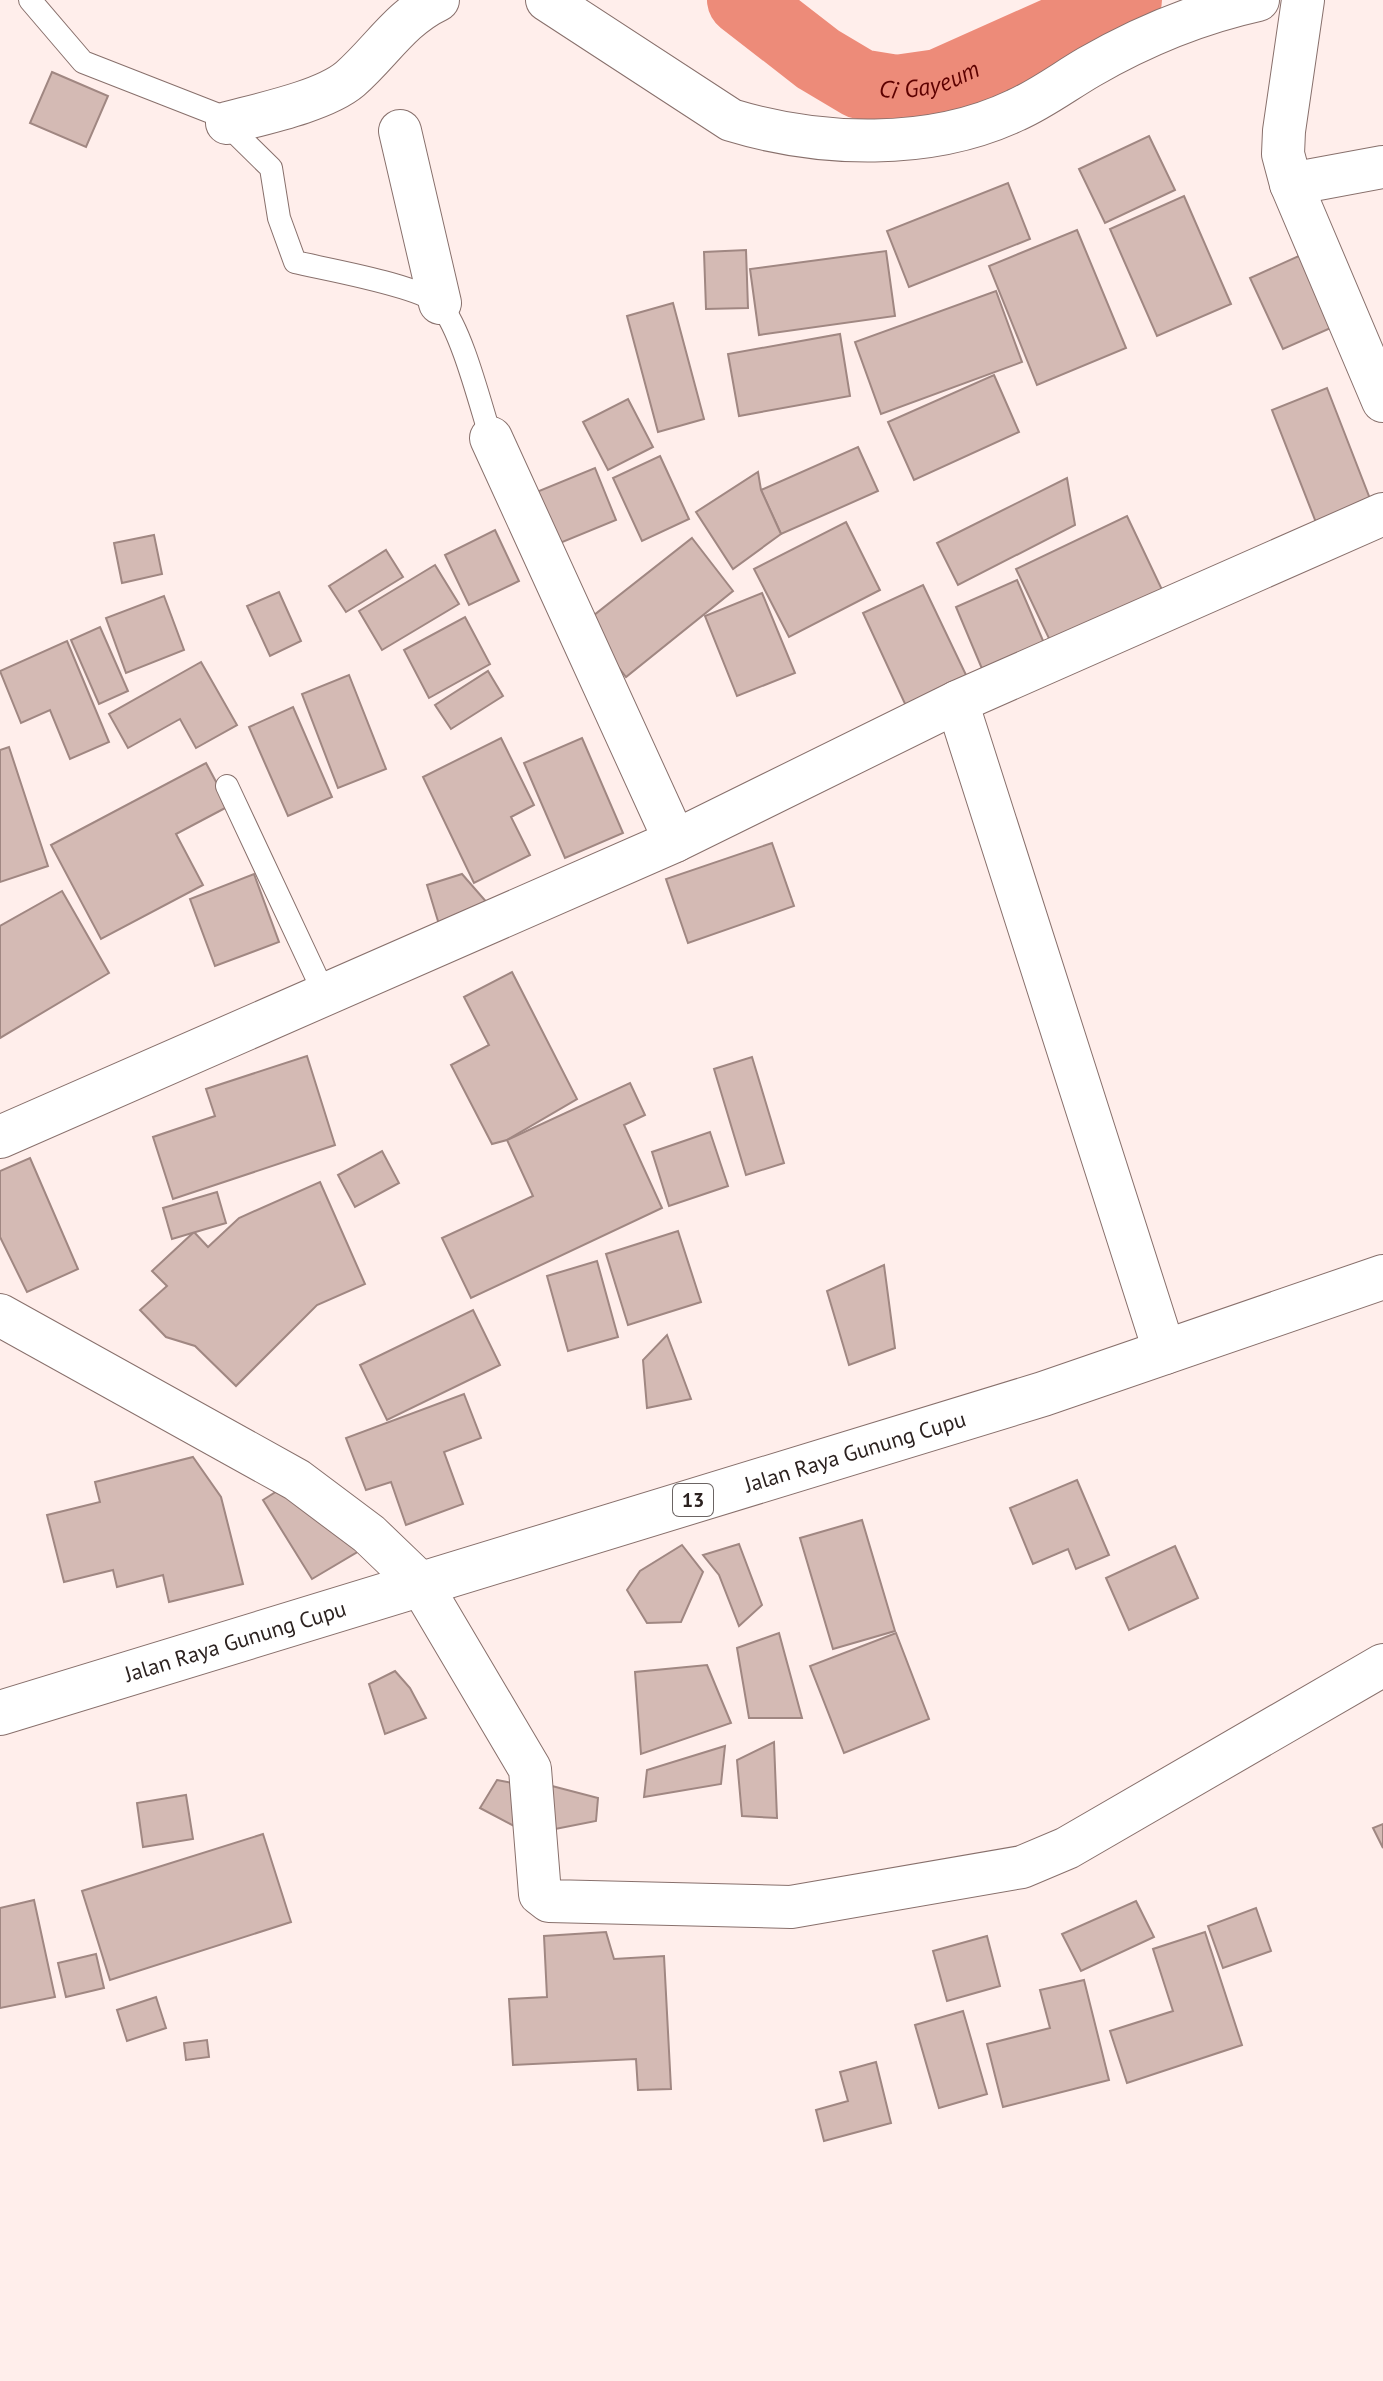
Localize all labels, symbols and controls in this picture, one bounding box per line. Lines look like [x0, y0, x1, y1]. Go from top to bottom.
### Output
water label: Ci Gayeum [877, 53, 984, 106]
street label: Jalan Raya Gunung Cupu [740, 1404, 969, 1499]
road number: 13 [673, 1484, 713, 1516]
street label: Jalan Raya Gunung Cupu [120, 1594, 349, 1688]

